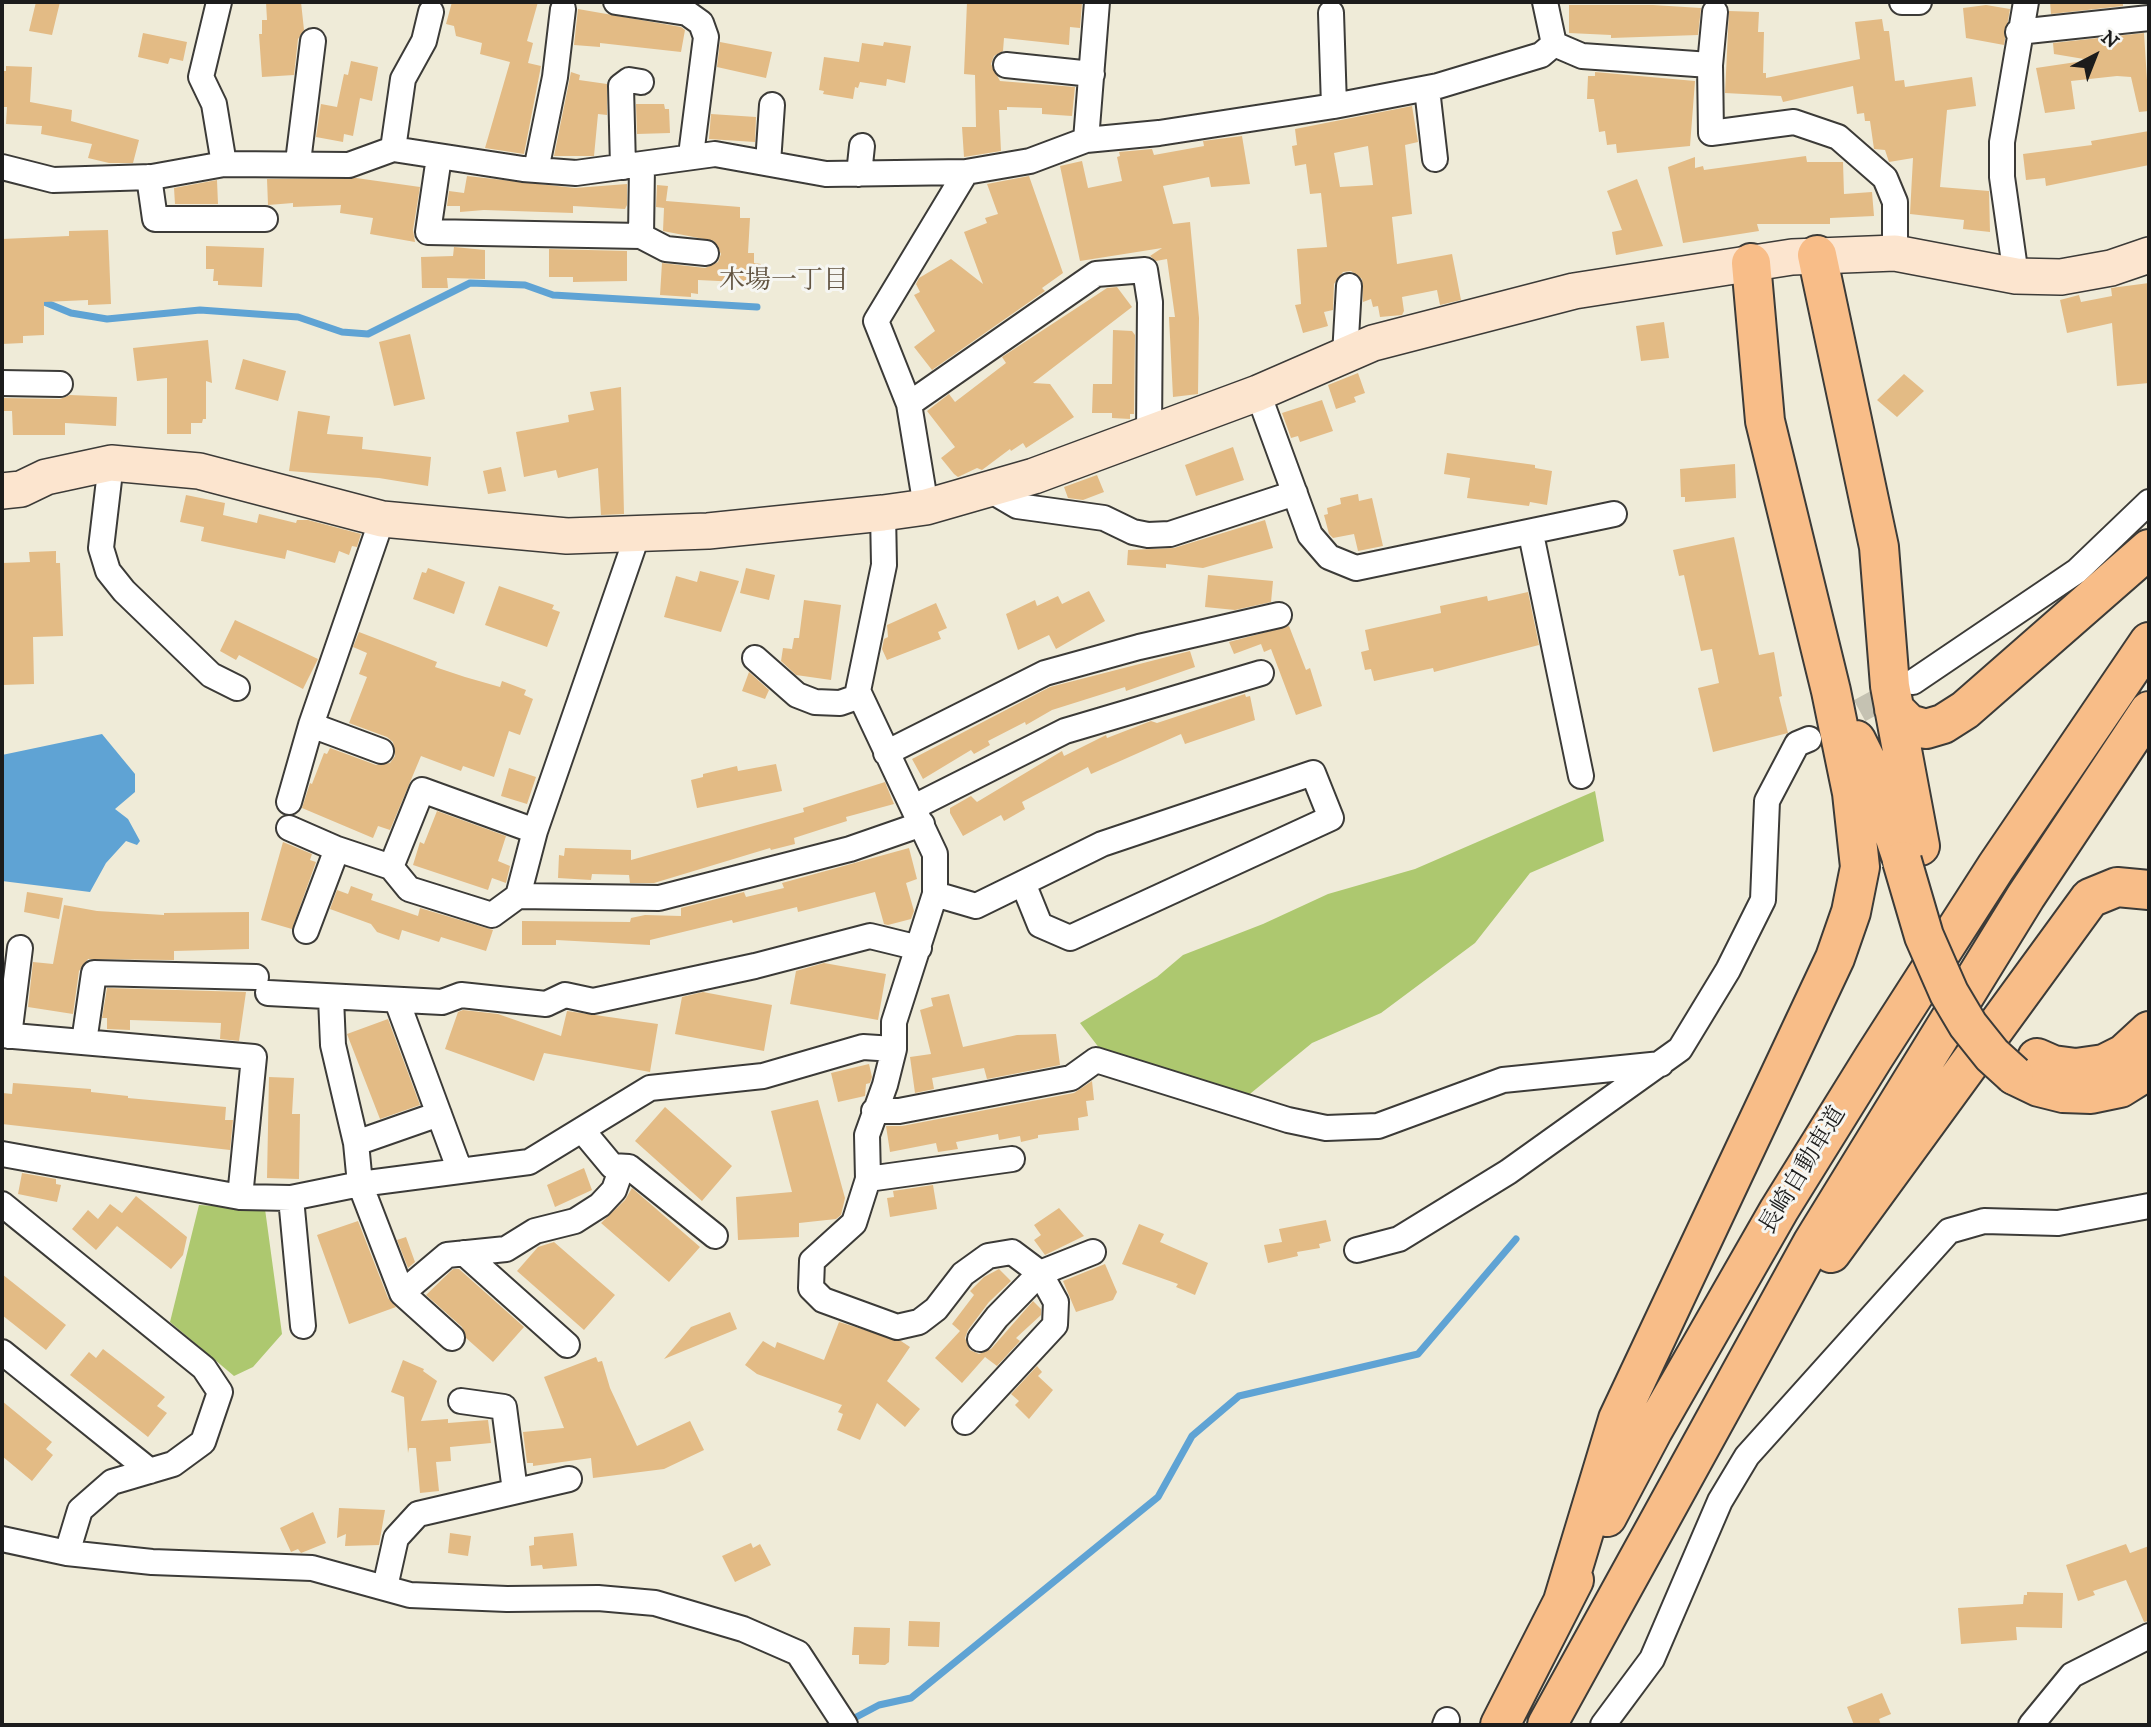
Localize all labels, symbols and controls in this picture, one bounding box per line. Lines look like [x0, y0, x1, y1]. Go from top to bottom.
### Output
north arrow [2060, 21, 2130, 91]
text: N [2096, 26, 2123, 54]
district label: 木場一丁目 [719, 267, 849, 299]
street label: 長崎自動車道 [1755, 1102, 1853, 1240]

